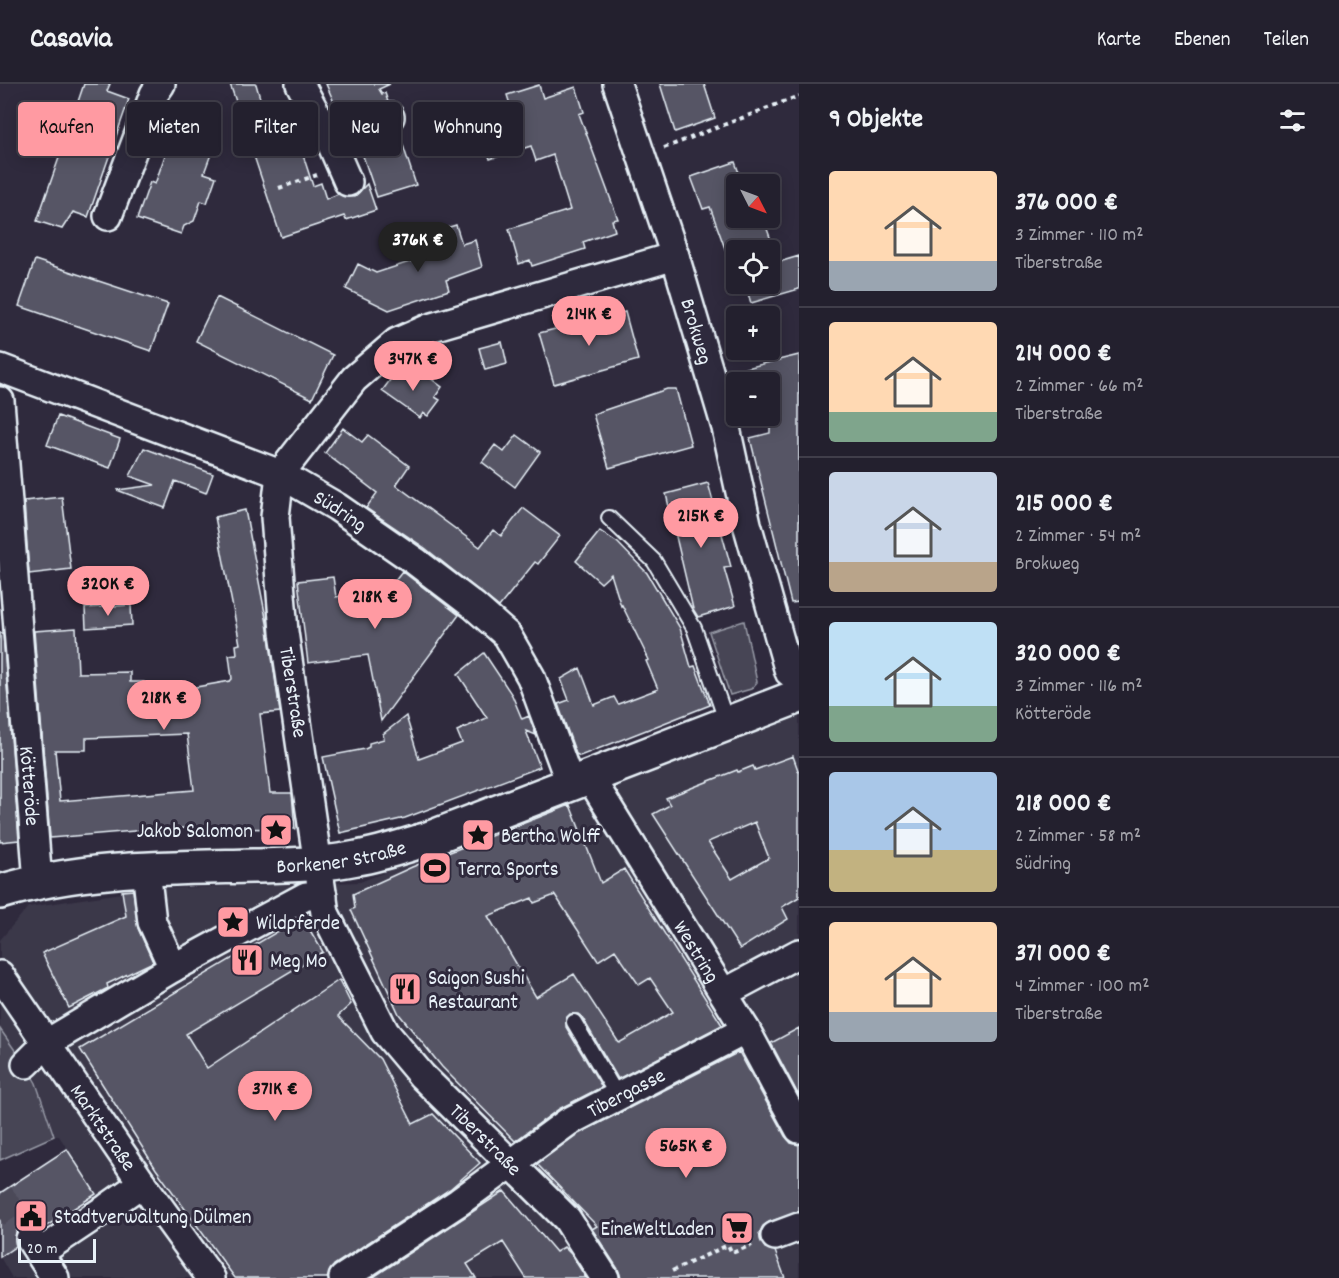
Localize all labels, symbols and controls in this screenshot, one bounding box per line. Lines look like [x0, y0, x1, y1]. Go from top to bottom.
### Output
text: Casavia [30, 21, 112, 61]
text: Karte [1097, 26, 1141, 56]
text: Ebenen [1174, 26, 1231, 56]
text: Teilen [1264, 26, 1309, 56]
chip: Kaufen [18, 102, 115, 156]
chip: Mieten [127, 102, 221, 156]
chip: Filter [233, 102, 318, 156]
chip: Neu [330, 102, 401, 156]
chip: Wohnung [413, 102, 523, 156]
text: 9 Objekte [829, 102, 923, 139]
icon: filters [1276, 104, 1309, 137]
north arrow [726, 174, 780, 228]
map controls [726, 174, 780, 426]
text: 376 000 € [1015, 185, 1118, 222]
icon: home [877, 195, 949, 267]
pin: 376K € [369, 222, 467, 273]
text: 3 Zimmer · 110 m² [1015, 222, 1144, 250]
text: 376K € [392, 227, 444, 255]
button: locate [726, 240, 780, 294]
text: Tiberstraße [1015, 250, 1102, 278]
street label: Brokweg [670, 295, 718, 369]
pin: 214K € [540, 296, 638, 347]
text: 214K € [566, 301, 612, 329]
button: + [726, 306, 780, 360]
text: 214 000 € [1015, 336, 1112, 373]
pin: 347K € [364, 341, 462, 392]
text: 347K € [388, 346, 438, 374]
icon: home [877, 346, 949, 418]
button: − [726, 372, 780, 426]
text: 2 Zimmer · 66 m² [1015, 373, 1143, 401]
text: Tiberstraße [1015, 401, 1102, 429]
street label: Südring [307, 484, 372, 541]
text: 215 000 € [1015, 486, 1113, 523]
icon: home [877, 496, 949, 568]
pin: 215K € [652, 498, 750, 549]
text: 215K € [677, 503, 725, 531]
text: 2 Zimmer · 54 m² [1015, 523, 1141, 551]
text: Brokweg [1015, 551, 1079, 579]
pin: 320K € [59, 566, 157, 617]
text: 320K € [81, 571, 135, 599]
pin: 218K € [326, 579, 424, 630]
text: 218K € [352, 584, 398, 612]
text: 320 000 € [1015, 636, 1121, 673]
street label: Tiberstraße [269, 645, 313, 740]
icon: home [877, 646, 949, 718]
text: 3 Zimmer · 116 m² [1015, 673, 1143, 701]
pin: 218K € [115, 680, 213, 731]
text: 218K € [141, 685, 187, 713]
text: Kötteröde [1015, 701, 1091, 729]
street label: Kötteröde [9, 745, 46, 827]
text: 218 000 € [1015, 786, 1111, 823]
icon: home [877, 796, 949, 868]
place icon: Jakob Salomon [258, 812, 294, 848]
place icon: Bertha Wolff [460, 817, 496, 853]
place label: Jakob Salomon [137, 818, 253, 848]
place label: Bertha Wolff [501, 823, 601, 853]
text: 2 Zimmer · 58 m² [1015, 823, 1141, 851]
street label: Borkener Straße [276, 834, 410, 883]
sports icon: Terra Sports [417, 850, 453, 886]
text: Südring [1015, 851, 1071, 879]
place label: Terra Sports [458, 856, 559, 886]
place icon: Wildpferde [215, 904, 251, 940]
place label: Wildpferde [256, 910, 340, 940]
street label: Westring [664, 916, 726, 990]
text: 371 000 € [1015, 936, 1111, 973]
restaurant icon: Meg Mo [229, 942, 265, 978]
icon: home [877, 946, 949, 1018]
place label: Meg Mo [270, 948, 327, 978]
place label: Saigon Sushi Restaurant [428, 965, 525, 1019]
restaurant icon: Saigon Sushi Restaurant [387, 971, 423, 1007]
text: 4 Zimmer · 100 m² [1015, 973, 1150, 1001]
text: Tiberstraße [1015, 1001, 1102, 1029]
street label: Tibergasse [583, 1062, 672, 1127]
pin: 371K € [226, 1071, 324, 1122]
text: 371K € [252, 1076, 298, 1104]
street label: Marktstraße [61, 1079, 142, 1178]
street label: Tiberstraße [441, 1098, 527, 1184]
pin: 565K € [637, 1128, 735, 1179]
text: 565K € [659, 1133, 713, 1161]
public building icon: Stadtverwaltung Dülmen [13, 1198, 49, 1234]
place label: Stadtverwaltung Dülmen [54, 1204, 251, 1234]
supermarket icon: EineWeltLaden [719, 1210, 755, 1246]
place label: EineWeltLaden [600, 1216, 714, 1246]
scale bar [18, 1236, 96, 1264]
text: 20 m [27, 1238, 57, 1261]

